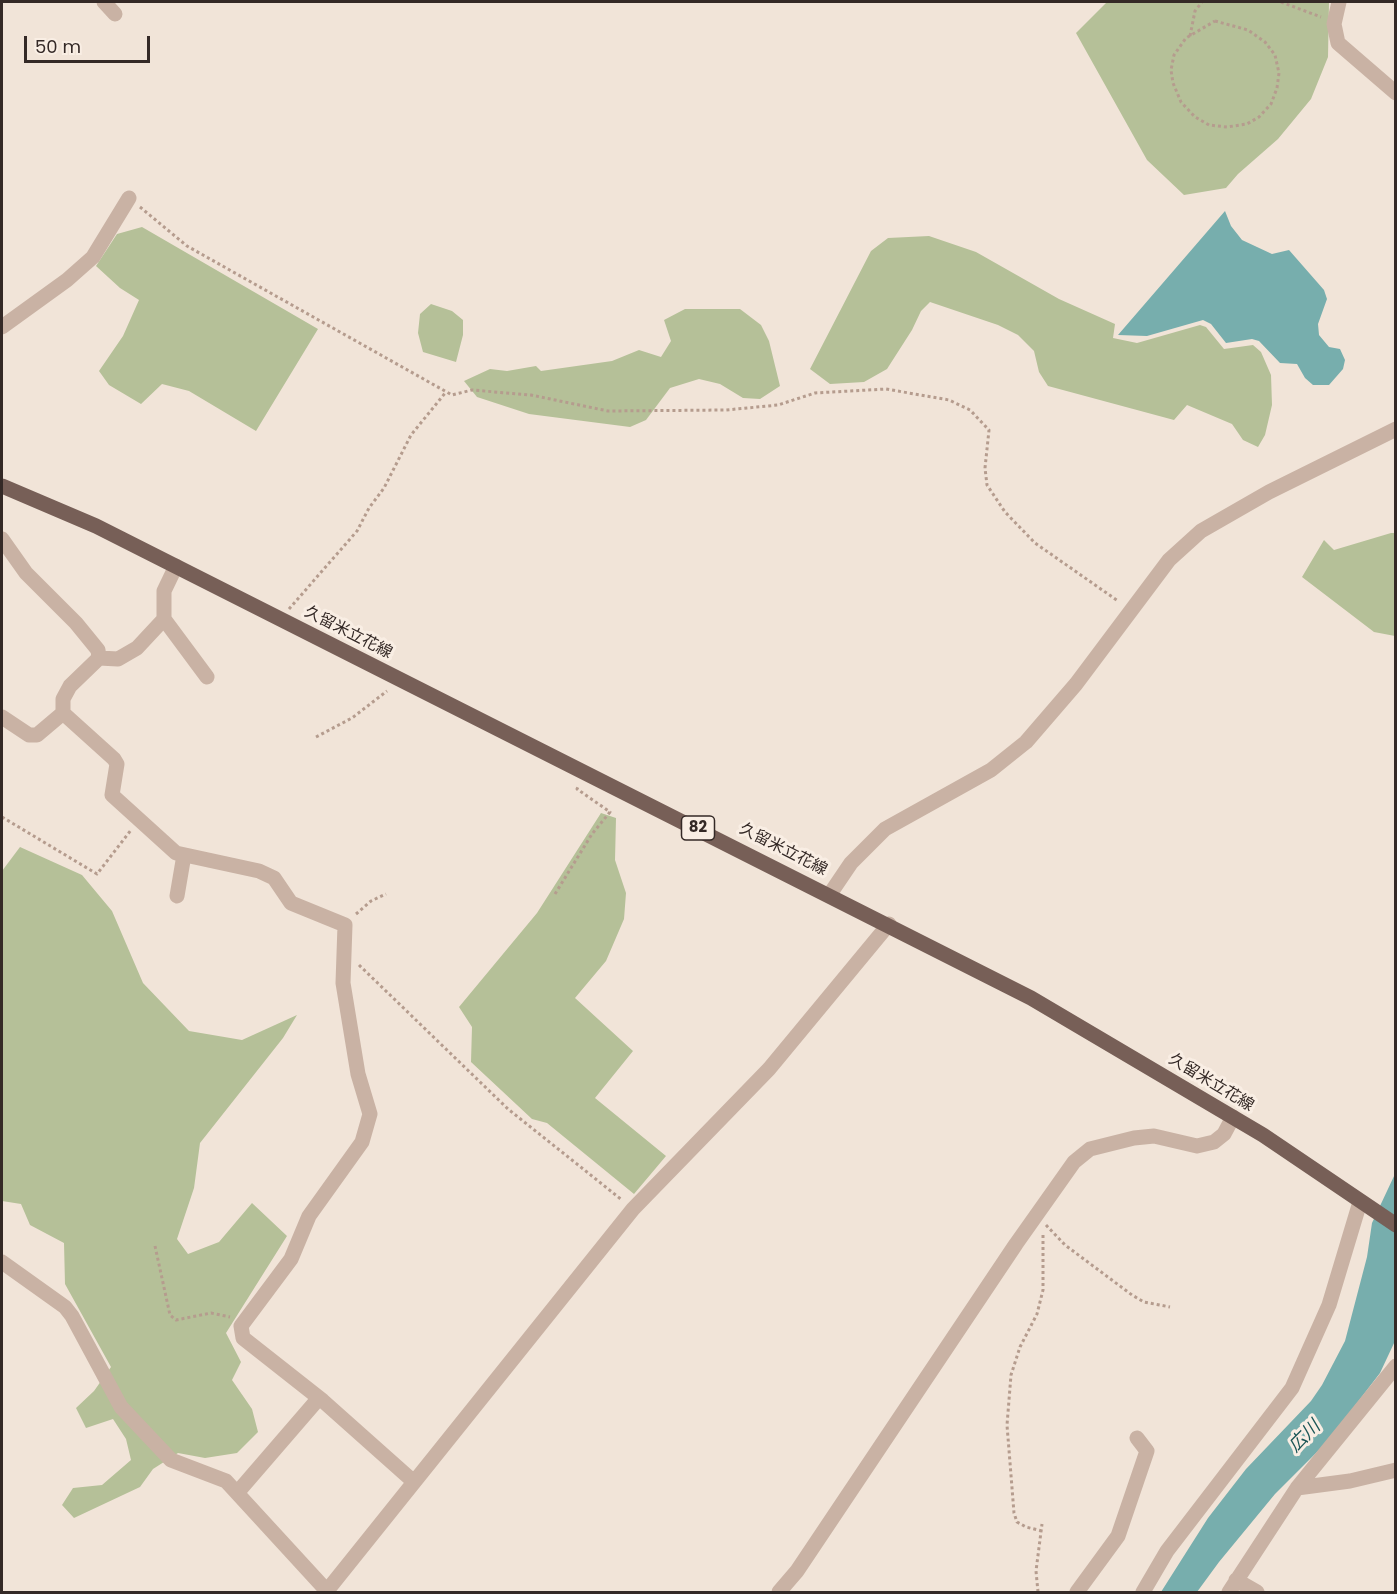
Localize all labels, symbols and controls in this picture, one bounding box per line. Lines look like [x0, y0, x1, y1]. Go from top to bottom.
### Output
scale bar [27, 24, 153, 62]
text: 50 m [35, 34, 81, 59]
street label: 久留米立花線 [301, 603, 395, 663]
road number: 82 [682, 816, 714, 840]
street label: 久留米立花線 [736, 820, 830, 880]
street label: 久留米立花線 [1165, 1050, 1257, 1116]
water label: 広川 [1285, 1417, 1325, 1457]

